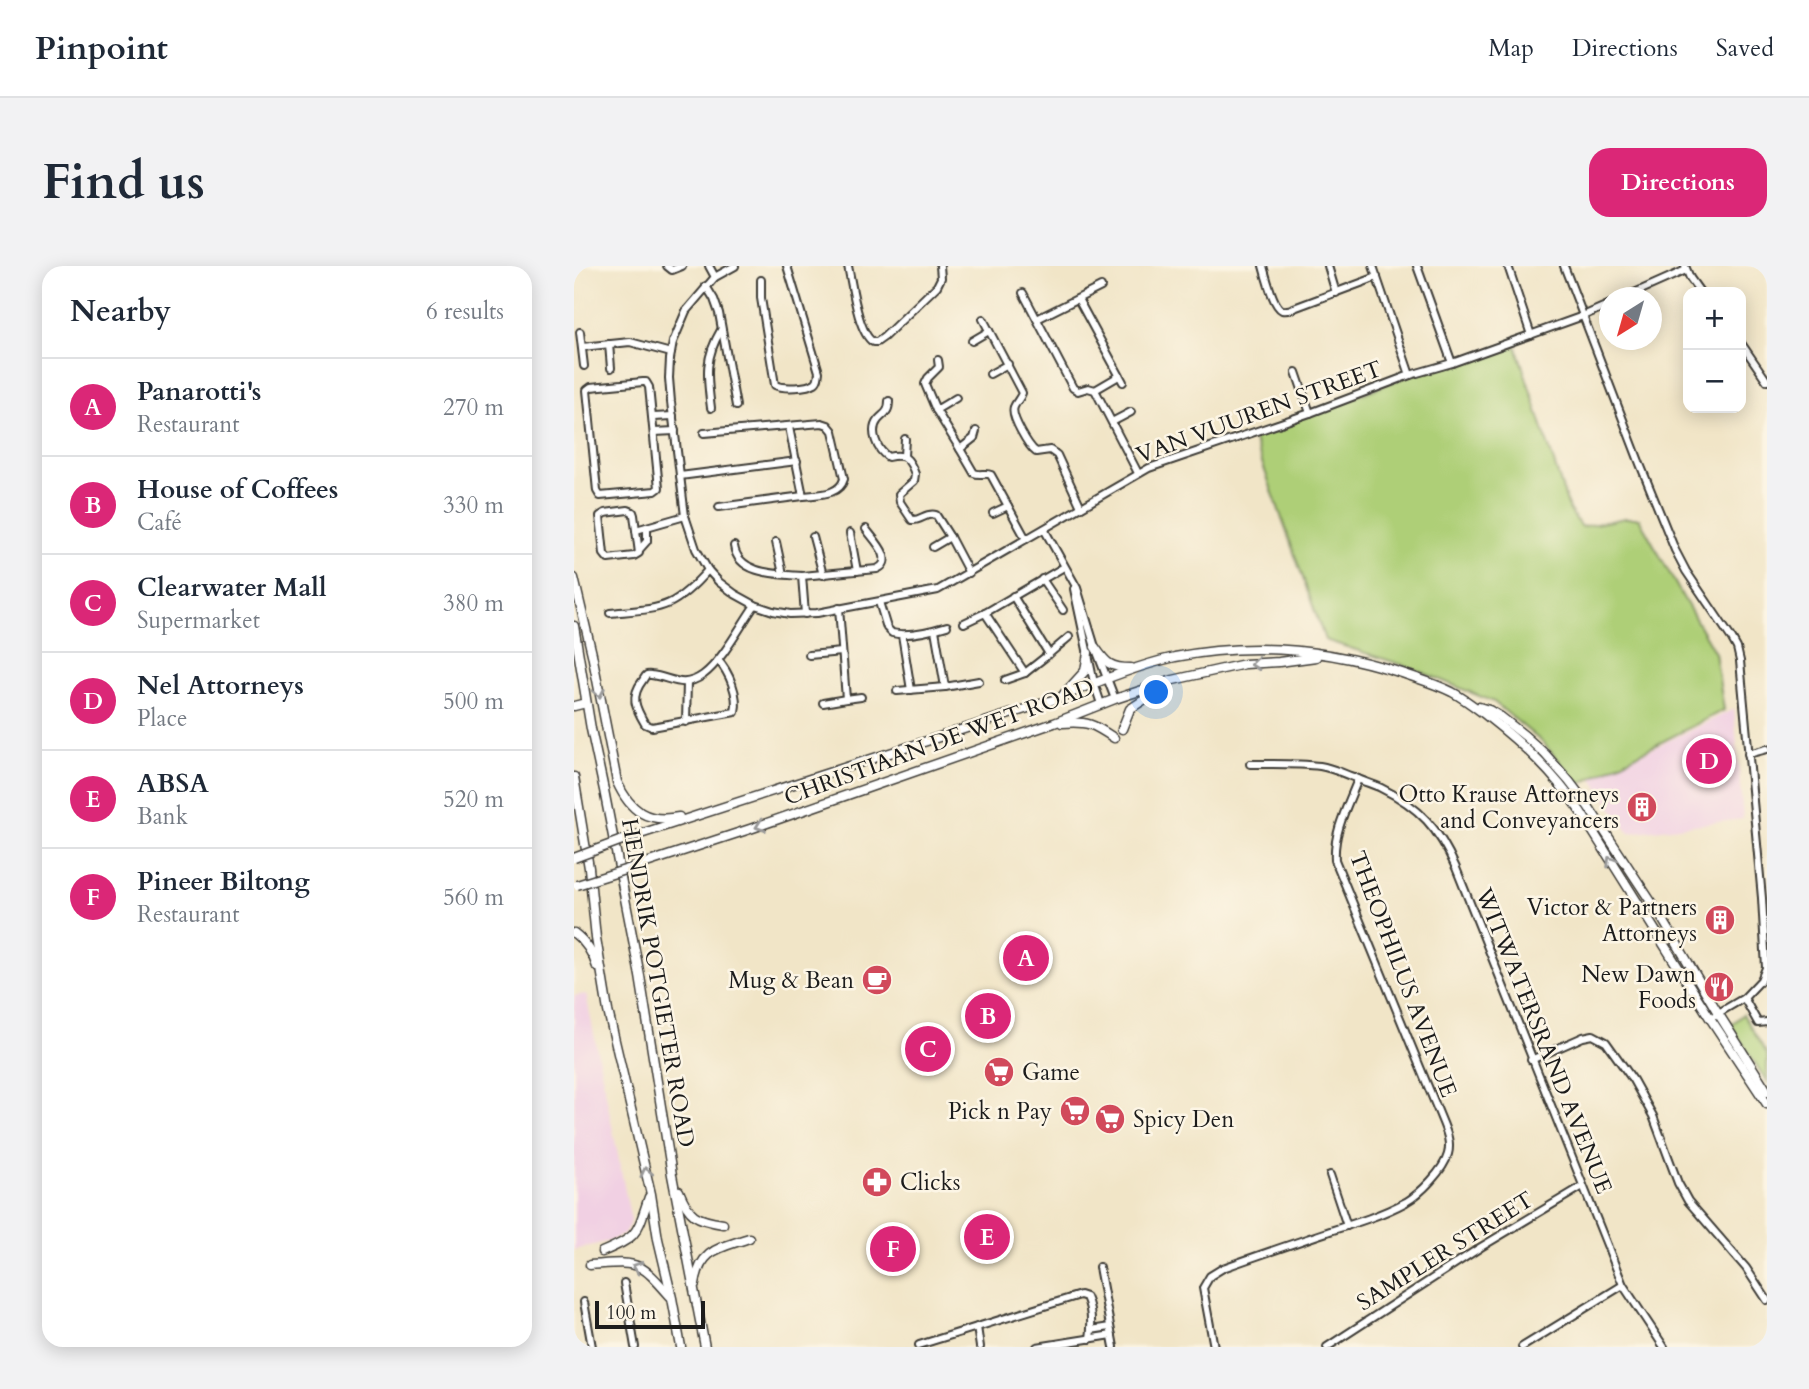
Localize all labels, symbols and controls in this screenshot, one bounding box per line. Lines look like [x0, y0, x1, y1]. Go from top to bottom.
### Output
text: Pinpoint [35, 26, 168, 71]
text: Map [1488, 32, 1534, 65]
text: Directions [1572, 32, 1678, 65]
text: Saved [1716, 32, 1774, 65]
button: Directions [1589, 148, 1767, 217]
text: Find us [42, 149, 205, 216]
north arrow [1599, 287, 1662, 350]
map controls [1683, 287, 1746, 413]
button: + [1683, 287, 1746, 350]
text: Nearby [70, 291, 171, 332]
text: 6 results [426, 296, 504, 327]
button: − [1683, 350, 1746, 413]
street label: VAN VUUREN STREET [1132, 353, 1386, 471]
text: Panarotti's [137, 374, 261, 409]
text: A [84, 392, 102, 423]
text: 270 m [443, 392, 504, 423]
text: Restaurant [137, 409, 240, 440]
text: House of Coffees [137, 472, 338, 507]
text: B [85, 490, 101, 521]
text: 330 m [443, 490, 504, 521]
text: Café [137, 507, 182, 538]
text: Clearwater Mall [137, 570, 327, 605]
text: C [84, 588, 102, 619]
text: 380 m [443, 588, 504, 619]
text: Supermarket [137, 605, 260, 636]
one-way arrow [1249, 656, 1260, 671]
text: Nel Attorneys [137, 668, 304, 703]
street label: CHRISTIAAN DE WET ROAD [780, 671, 1098, 813]
your location [1139, 675, 1173, 709]
text: D [83, 686, 103, 717]
text: 500 m [443, 686, 504, 717]
one-way arrow [591, 687, 606, 699]
text: Place [137, 703, 187, 734]
pin: D [1686, 735, 1732, 787]
text: ABSA [137, 766, 209, 801]
place label: Otto Krause Attorneys and Conveyancers [1399, 779, 1619, 836]
text: E [86, 784, 100, 815]
text: 520 m [443, 784, 504, 815]
building icon: Otto Krause Attorneys and Conveyancers [1625, 790, 1659, 824]
text: Bank [137, 801, 188, 832]
street label: HENDRIK POTGIETER ROAD [614, 816, 702, 1150]
one-way arrow [754, 818, 767, 832]
street label: THEOPHILUS AVENUE [1342, 846, 1464, 1102]
one-way arrow [1607, 856, 1620, 869]
text: Pineer Biltong [137, 864, 310, 899]
text: F [86, 882, 100, 913]
text: 560 m [443, 882, 504, 913]
street label: WITWATERSRAND AVENUE [1468, 883, 1620, 1199]
place label: Victor & Partners Attorneys [1527, 892, 1697, 949]
text: Restaurant [137, 899, 240, 930]
building icon: Victor & Partners Attorneys [1703, 903, 1737, 937]
pin: A [1003, 932, 1049, 984]
place label: New Dawn Foods [1581, 959, 1696, 1016]
cafe icon: Mug & Bean [860, 963, 894, 997]
place label: Mug & Bean [728, 965, 854, 996]
restaurant icon: New Dawn Foods [1702, 970, 1736, 1004]
pin: B [965, 990, 1011, 1042]
pin: C [905, 1023, 951, 1075]
supermarket icon: Game [982, 1055, 1016, 1089]
place label: Game [1022, 1057, 1080, 1088]
supermarket icon: Pick n Pay [1058, 1094, 1092, 1128]
place label: Pick n Pay [948, 1096, 1052, 1127]
supermarket icon: Spicy Den [1093, 1102, 1127, 1136]
place label: Spicy Den [1133, 1104, 1234, 1135]
pharmacy icon: Clicks [860, 1165, 894, 1199]
one-way arrow [639, 1166, 654, 1178]
place label: Clicks [900, 1167, 960, 1198]
street label: SAMPLER STREET [1351, 1184, 1539, 1318]
pin: E [964, 1211, 1010, 1263]
pin: F [870, 1223, 916, 1275]
one-way arrow [631, 1261, 644, 1275]
scale bar [595, 1298, 705, 1330]
text: 100 m [606, 1300, 656, 1326]

